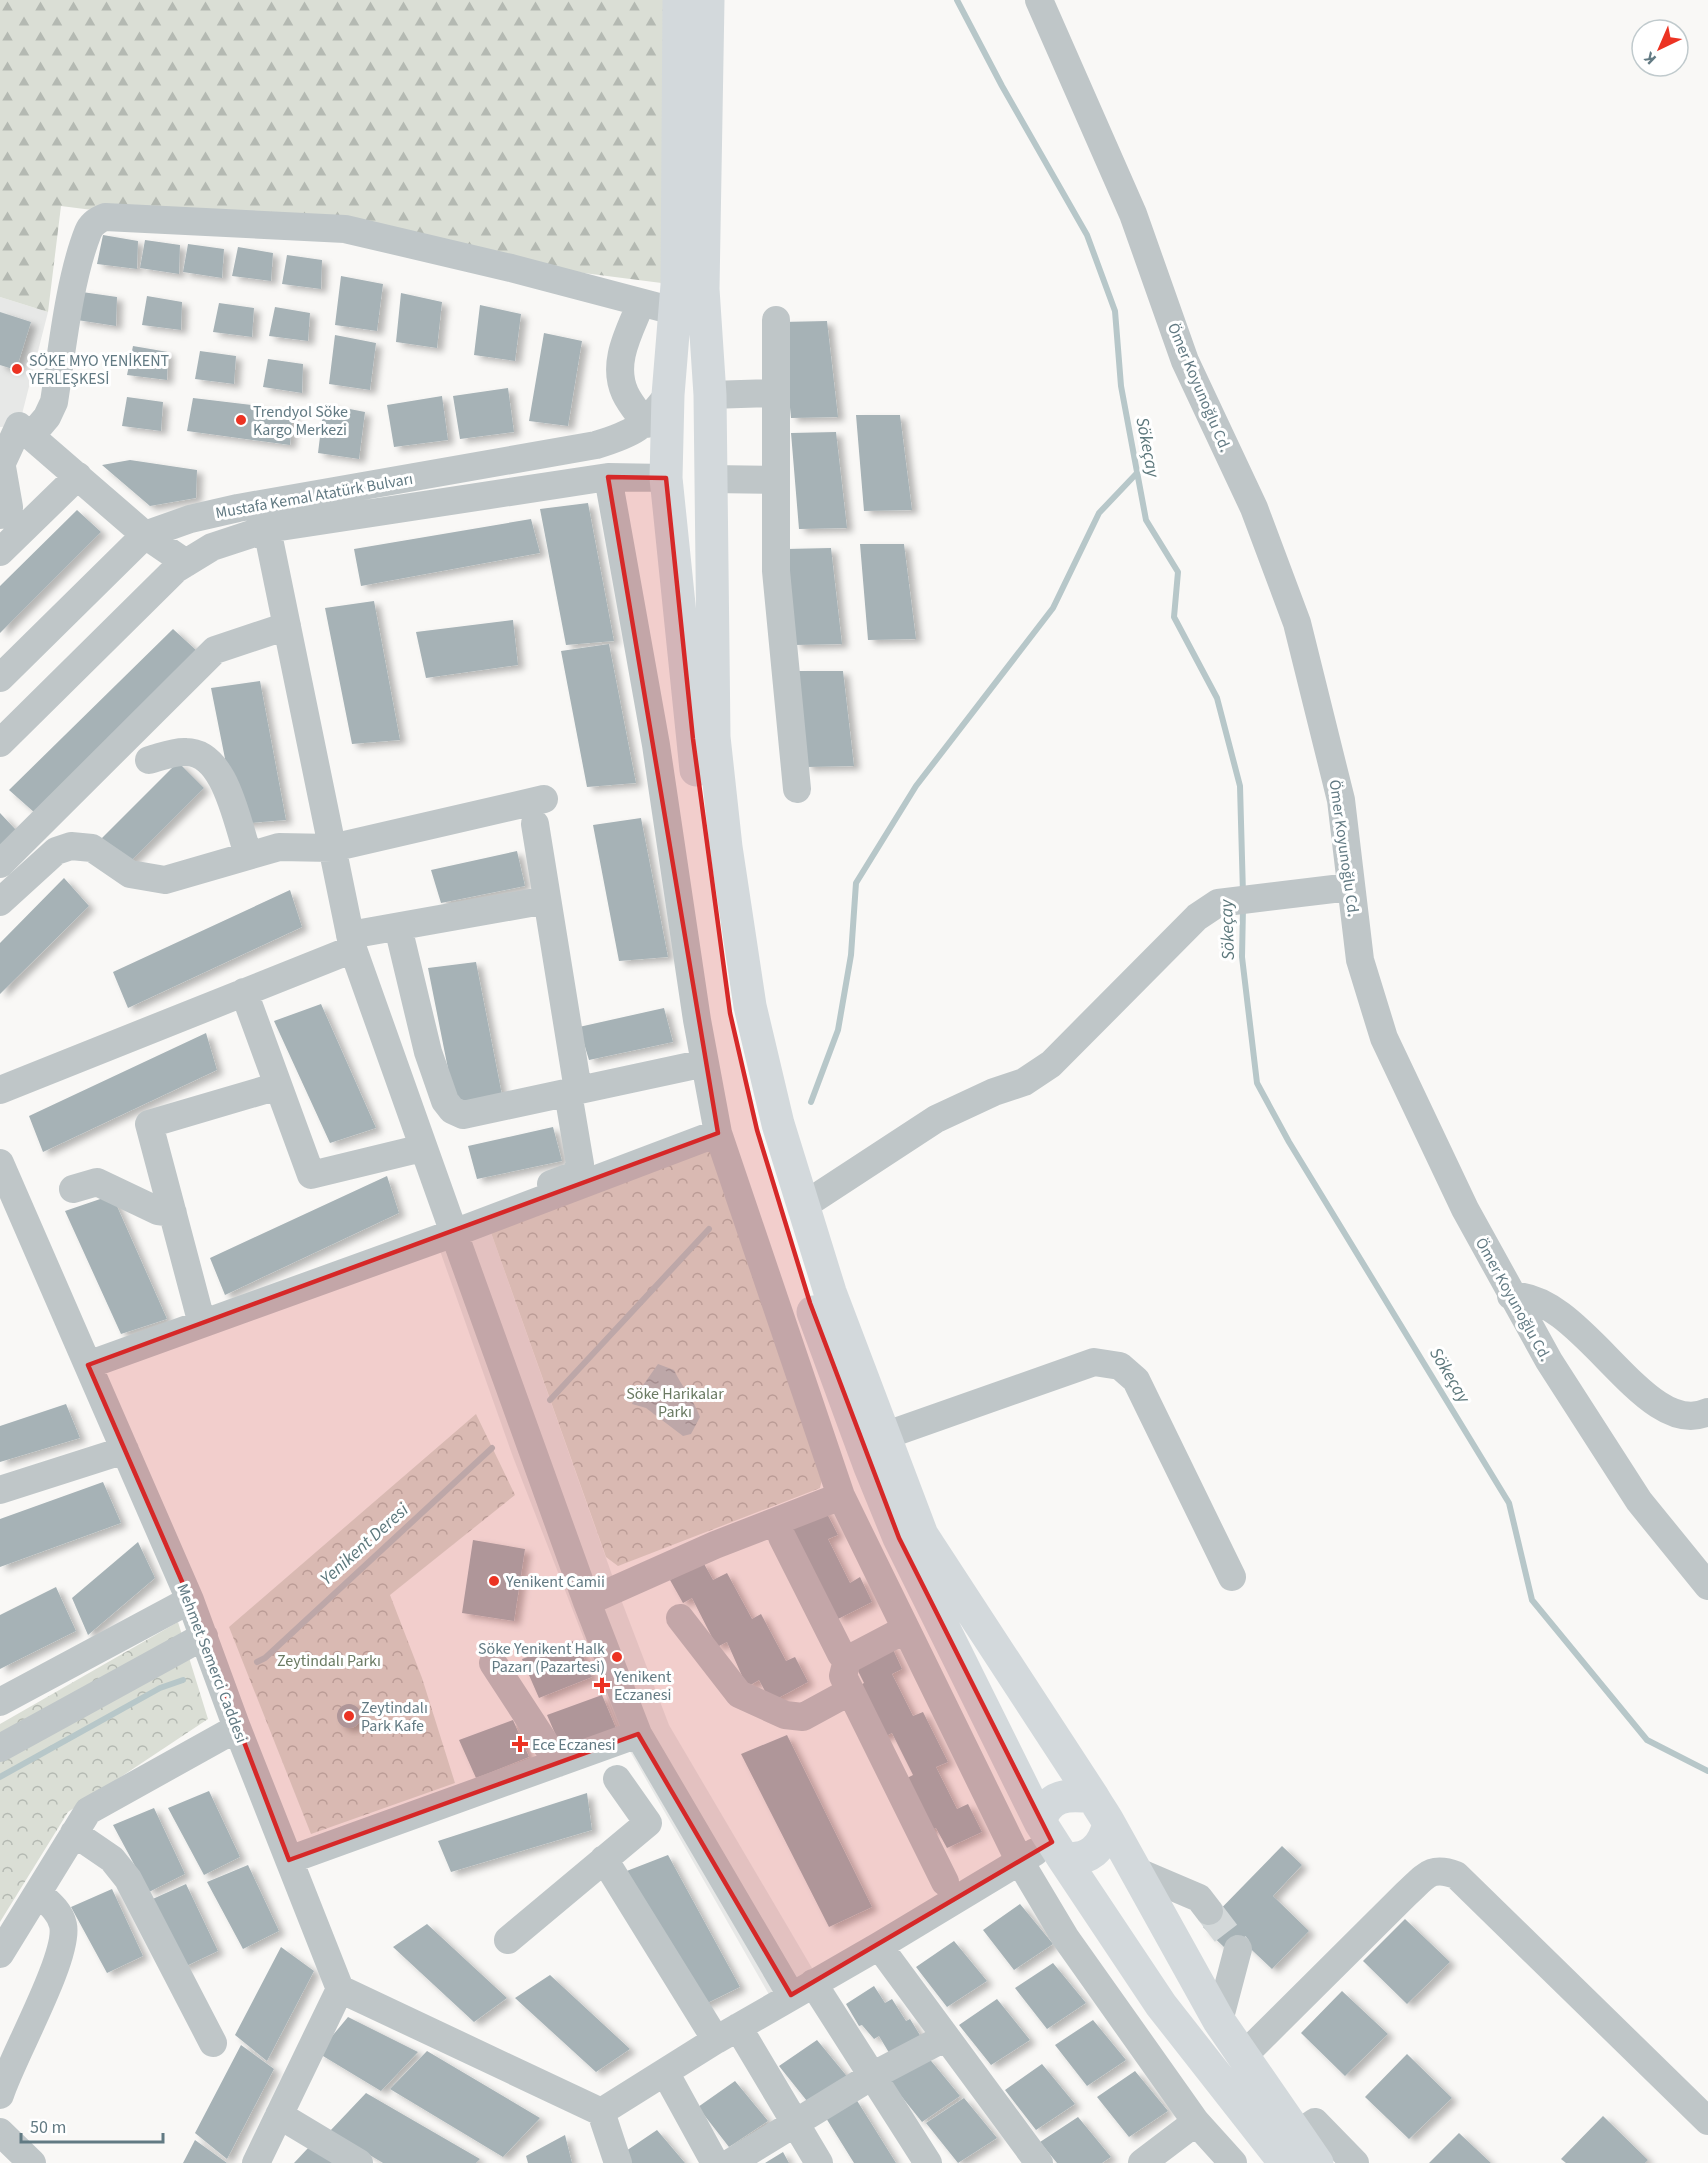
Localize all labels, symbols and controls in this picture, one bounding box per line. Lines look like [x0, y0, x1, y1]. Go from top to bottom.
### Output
north arrow [1630, 18, 1690, 78]
text: K [1639, 47, 1661, 69]
street label: Ömer Koyunoğlu Cd. [1162, 320, 1236, 455]
place label: SÖKE MYO YENİKENT YERLEŞKESİ [28, 350, 170, 390]
marker: SÖKE MYO YENİKENT YERLEŞKESİ [10, 362, 24, 376]
place label: Trendyol Söke Kargo Merkezi [253, 401, 348, 441]
marker: Trendyol Söke Kargo Merkezi [234, 413, 248, 427]
water label: Sökeçay [1129, 415, 1166, 480]
street label: Mustafa Kemal Atatürk Bulvarı [214, 468, 415, 524]
street label: Ömer Koyunoğlu Cd. [1324, 778, 1365, 918]
water label: Sökeçay [1214, 898, 1241, 961]
street label: Ömer Koyunoğlu Cd. [1470, 1234, 1556, 1365]
water label: Sökeçay [1423, 1343, 1476, 1408]
park label: Söke Harikalar Parkı [626, 1383, 724, 1423]
water label: Yenikent Deresi [315, 1497, 415, 1591]
place label: Yenikent Camii [505, 1571, 605, 1593]
marker: Yenikent Camii [487, 1574, 501, 1588]
street label: Mehmet Semerci Caddesi [172, 1581, 253, 1746]
place label: Söke Yenikent Halk Pazarı (Pazartesi) [478, 1638, 605, 1678]
park label: Zeytindalı Parkı [277, 1650, 381, 1672]
marker: Söke Yenikent Halk Pazarı (Pazartesi) [610, 1650, 624, 1664]
place label: Yenikent Eczanesi [613, 1666, 672, 1706]
marker: Yenikent Eczanesi [595, 1678, 609, 1692]
place label: Zeytindalı Park Kafe [361, 1697, 428, 1737]
marker: Zeytindalı Park Kafe [342, 1709, 356, 1723]
place label: Ece Eczanesi [532, 1734, 616, 1756]
marker: Ece Eczanesi [513, 1737, 527, 1751]
scale bar [21, 2106, 164, 2144]
text: 50 m [30, 2115, 66, 2140]

